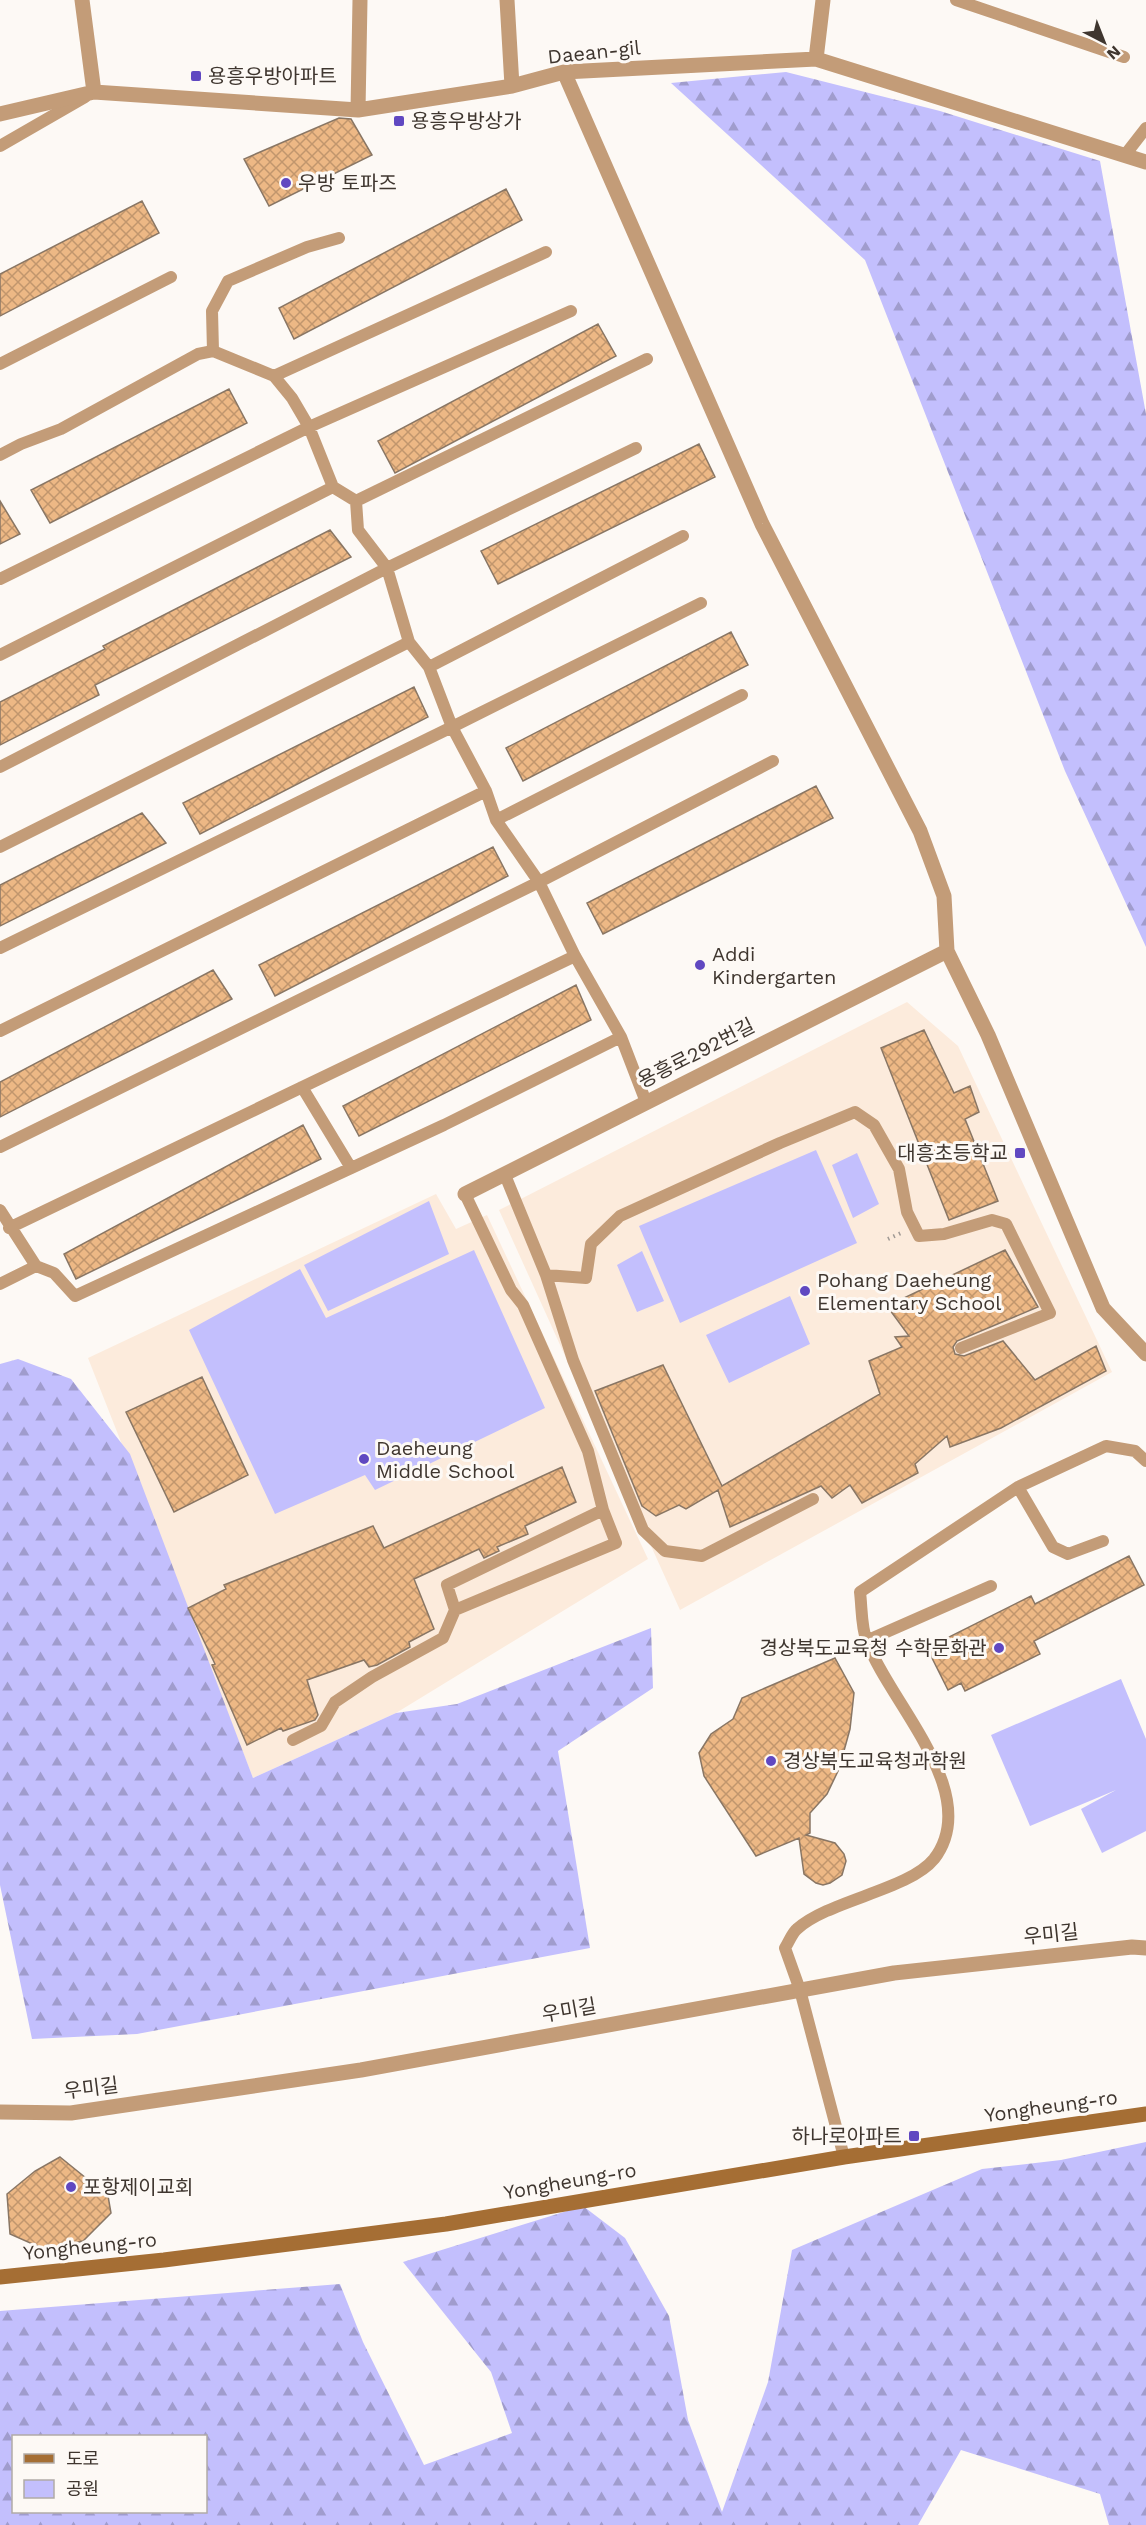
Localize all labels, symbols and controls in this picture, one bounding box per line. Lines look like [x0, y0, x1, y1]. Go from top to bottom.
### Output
north arrow [1074, 12, 1134, 72]
street label: Daean-gil [546, 35, 642, 69]
text: N [1103, 42, 1124, 64]
place label: 용흥우방아파트 [208, 64, 337, 88]
marker: 용흥우방아파트 [189, 69, 203, 83]
place label: 용흥우방상가 [411, 109, 521, 133]
marker: 용흥우방상가 [392, 114, 406, 128]
place label: 우방 토파즈 [298, 171, 397, 195]
marker: 우방 토파즈 [279, 176, 293, 190]
place label: Addi Kindergarten [712, 942, 836, 989]
marker: Addi Kindergarten [693, 958, 707, 972]
street label: 용흥로292번길 [634, 1013, 758, 1093]
place label: 대흥초등학교 [898, 1141, 1008, 1165]
marker: 대흥초등학교 [1013, 1146, 1027, 1160]
place label: Pohang Daeheung Elementary School [817, 1268, 1001, 1315]
marker: Pohang Daeheung Elementary School [798, 1284, 812, 1298]
place label: Daeheung Middle School [376, 1436, 514, 1483]
marker: Daeheung Middle School [357, 1452, 371, 1466]
place label: 경상북도교육청 수학문화관 [759, 1636, 987, 1660]
marker: 경상북도교육청 수학문화관 [992, 1641, 1006, 1655]
place label: 경상북도교육청과학원 [783, 1749, 967, 1773]
marker: 경상북도교육청과학원 [764, 1754, 778, 1768]
street label: 우미길 [1022, 1919, 1080, 1949]
street label: 우미길 [540, 1993, 598, 2027]
street label: 우미길 [62, 2073, 120, 2103]
street label: Yongheung-ro [983, 2085, 1119, 2127]
place label: 하나로아파트 [792, 2124, 902, 2148]
marker: 하나로아파트 [907, 2129, 921, 2143]
street label: Yongheung-ro [502, 2158, 638, 2204]
place label: 포항제이교회 [83, 2175, 193, 2199]
marker: 포항제이교회 [64, 2180, 78, 2194]
street label: Yongheung-ro [22, 2227, 158, 2265]
legend [12, 2435, 207, 2513]
text: 도로 [66, 2448, 99, 2469]
text: 공원 [66, 2478, 99, 2499]

